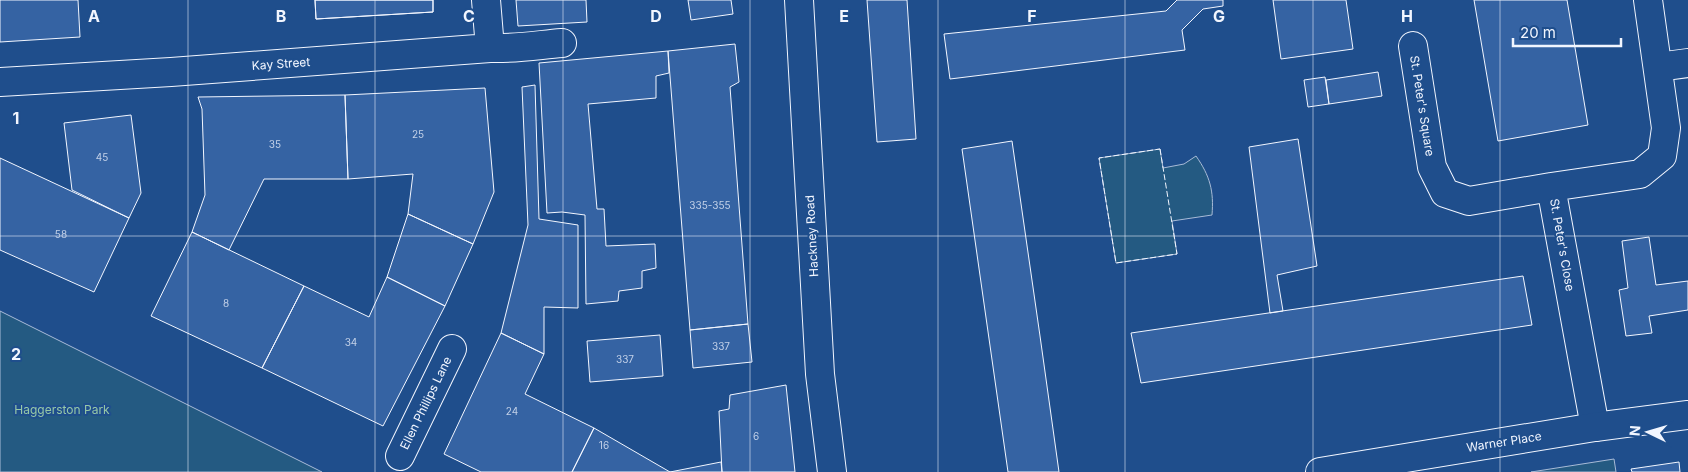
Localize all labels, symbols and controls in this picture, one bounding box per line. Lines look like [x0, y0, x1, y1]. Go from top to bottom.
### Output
text: A [88, 6, 100, 26]
text: B [276, 6, 286, 26]
text: C [463, 6, 475, 26]
text: D [650, 6, 662, 26]
text: E [839, 6, 849, 26]
text: F [1027, 6, 1037, 26]
text: G [1213, 6, 1225, 26]
text: H [1401, 6, 1413, 26]
scale bar [1513, 15, 1620, 47]
text: 20 m [1520, 23, 1556, 42]
street label: Kay Street [251, 54, 311, 73]
street label: St. Peter's Square [1407, 54, 1438, 157]
text: 1 [13, 108, 19, 128]
house number: 25 [412, 128, 424, 140]
house number: 35 [269, 138, 281, 150]
house number: 45 [96, 151, 108, 163]
street label: Hackney Road [802, 195, 821, 277]
street label: St. Peter's Close [1547, 197, 1578, 292]
house number: 335-355 [689, 199, 731, 211]
house number: 58 [55, 228, 67, 240]
house number: 8 [223, 297, 229, 309]
house number: 34 [345, 336, 357, 348]
house number: 337 [712, 340, 730, 352]
text: 2 [11, 344, 21, 364]
house number: 337 [616, 353, 634, 365]
street label: Ellen Phillips Lane [397, 354, 455, 452]
park label: Haggerston Park [14, 402, 110, 417]
house number: 24 [506, 405, 518, 417]
north arrow [1623, 407, 1673, 457]
text: N [1626, 425, 1643, 437]
street label: Warner Place [1465, 428, 1543, 455]
house number: 6 [753, 430, 759, 442]
house number: 16 [599, 439, 609, 451]

